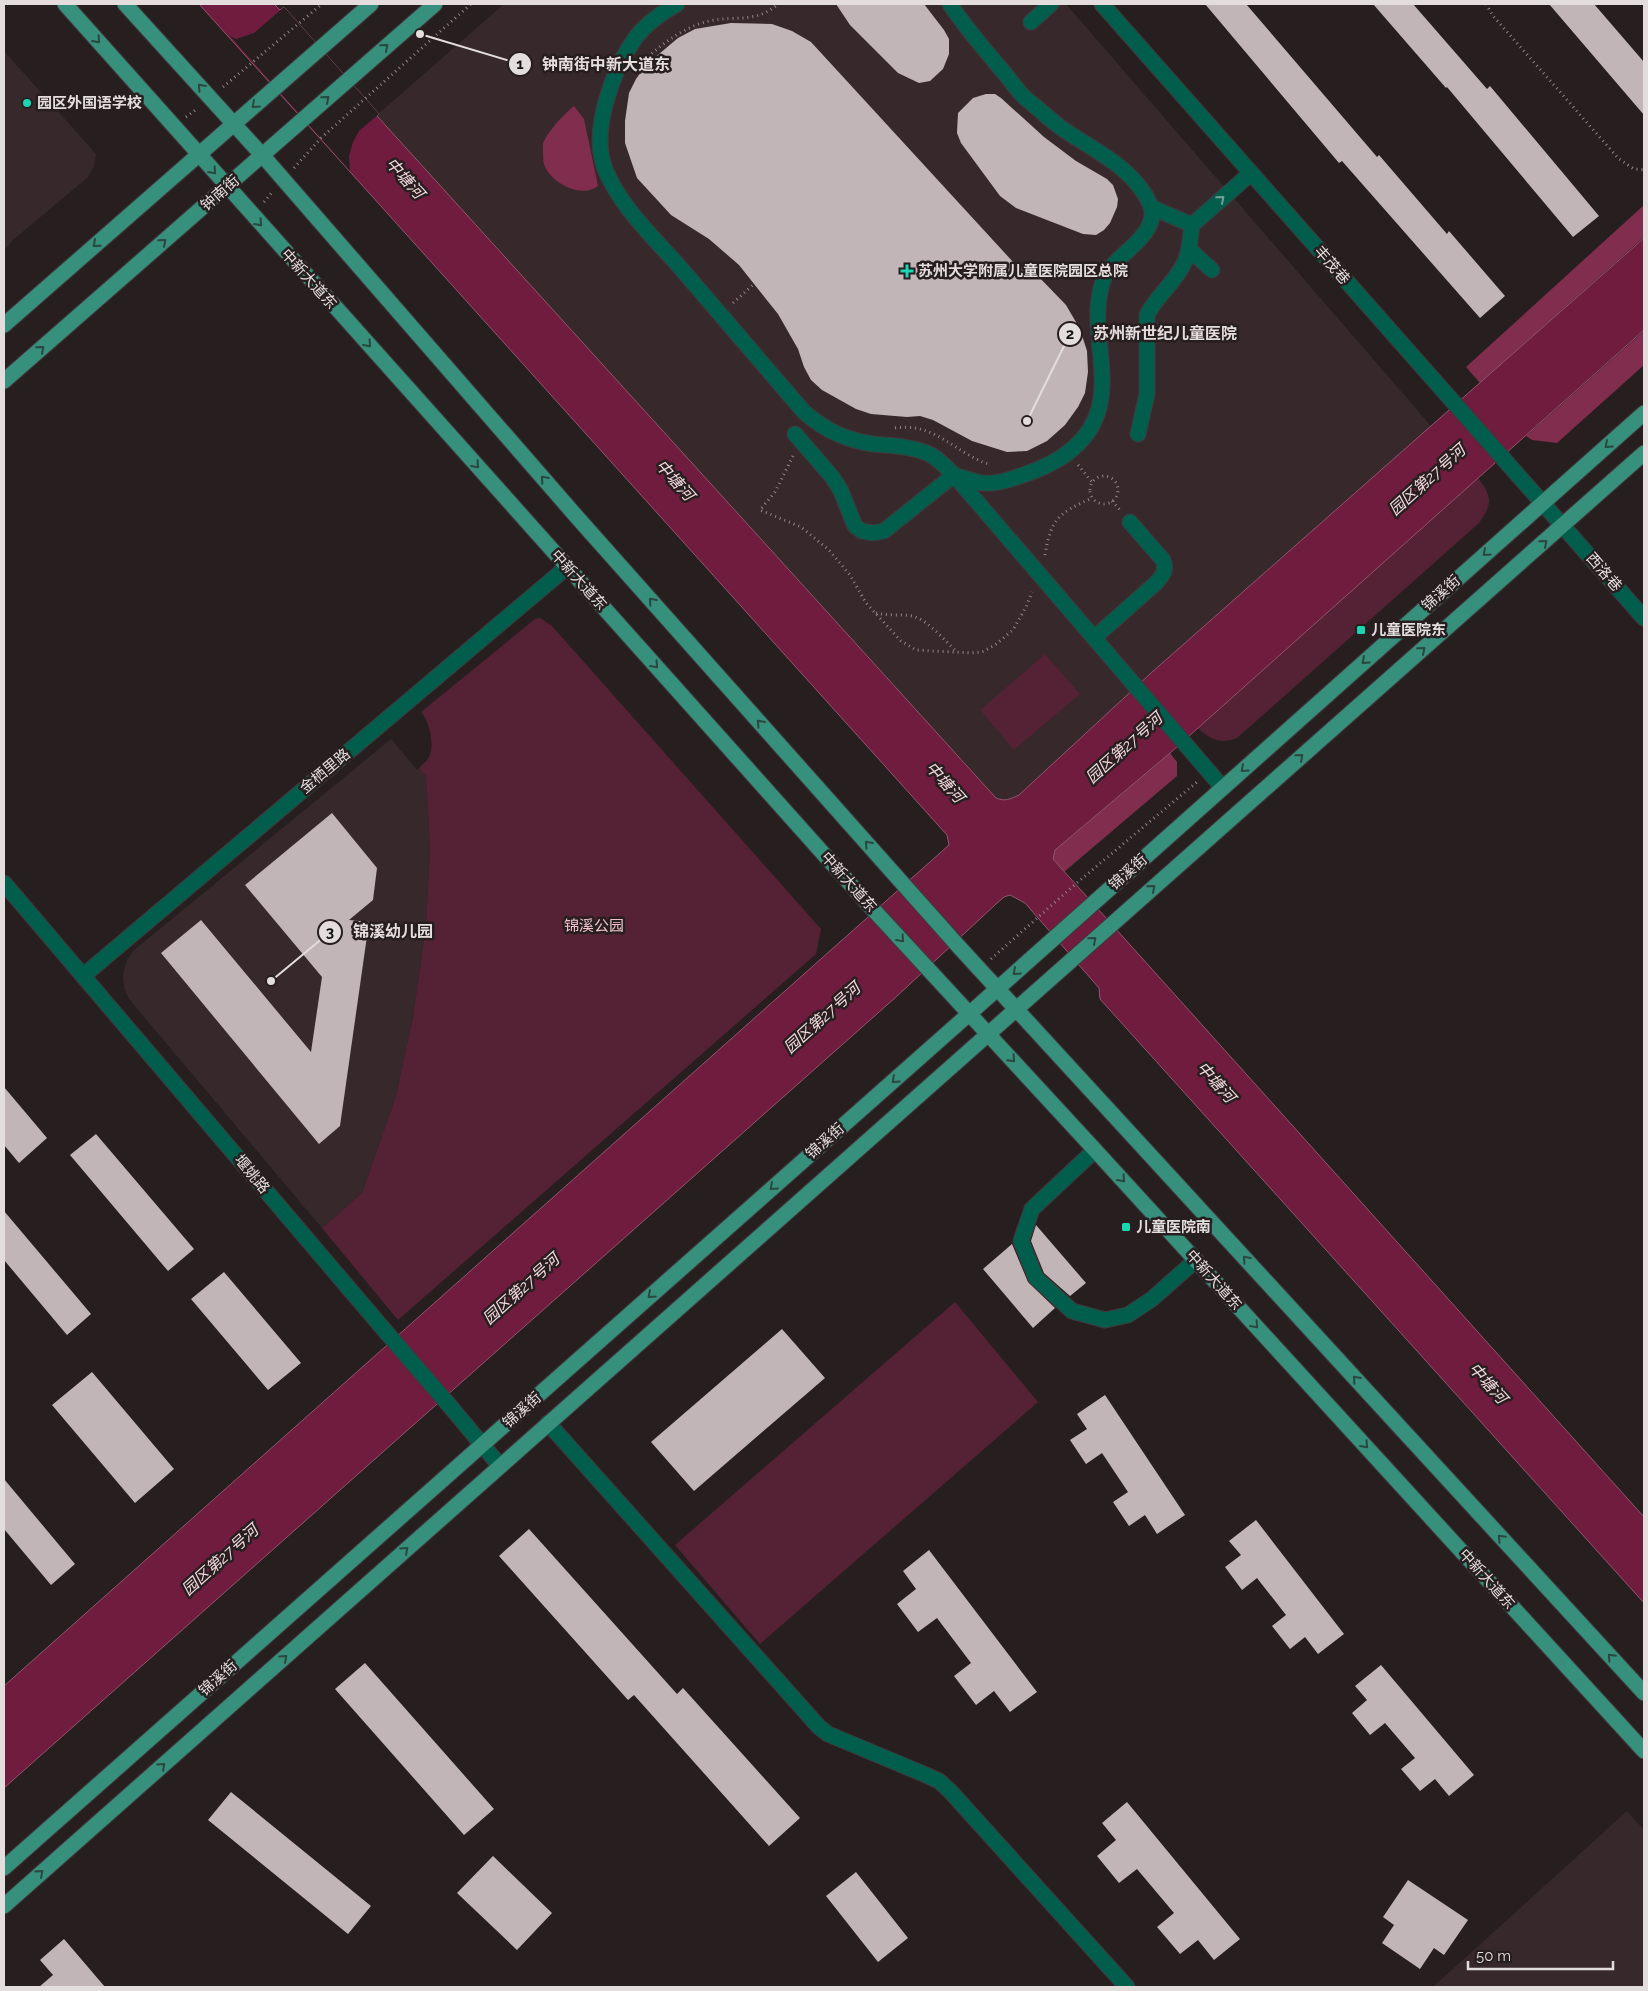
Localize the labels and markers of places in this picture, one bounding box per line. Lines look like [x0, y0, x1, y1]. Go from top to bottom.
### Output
callout: 钟南街中新大道东 [507, 48, 680, 79]
place label: 园区外国语学校 [37, 94, 142, 112]
marker: 园区外国语学校 [21, 97, 33, 109]
place label: 苏州大学附属儿童医院园区总院 [918, 262, 1128, 280]
marker: 苏州大学附属儿童医院园区总院 [900, 264, 914, 278]
callout: 苏州新世纪儿童医院 [1058, 318, 1247, 349]
place label: 儿童医院东 [1371, 621, 1446, 639]
marker: 儿童医院东 [1355, 624, 1367, 636]
callout: 锦溪幼儿园 [318, 916, 443, 947]
place label: 儿童医院南 [1136, 1218, 1211, 1236]
marker: 儿童医院南 [1120, 1221, 1132, 1233]

